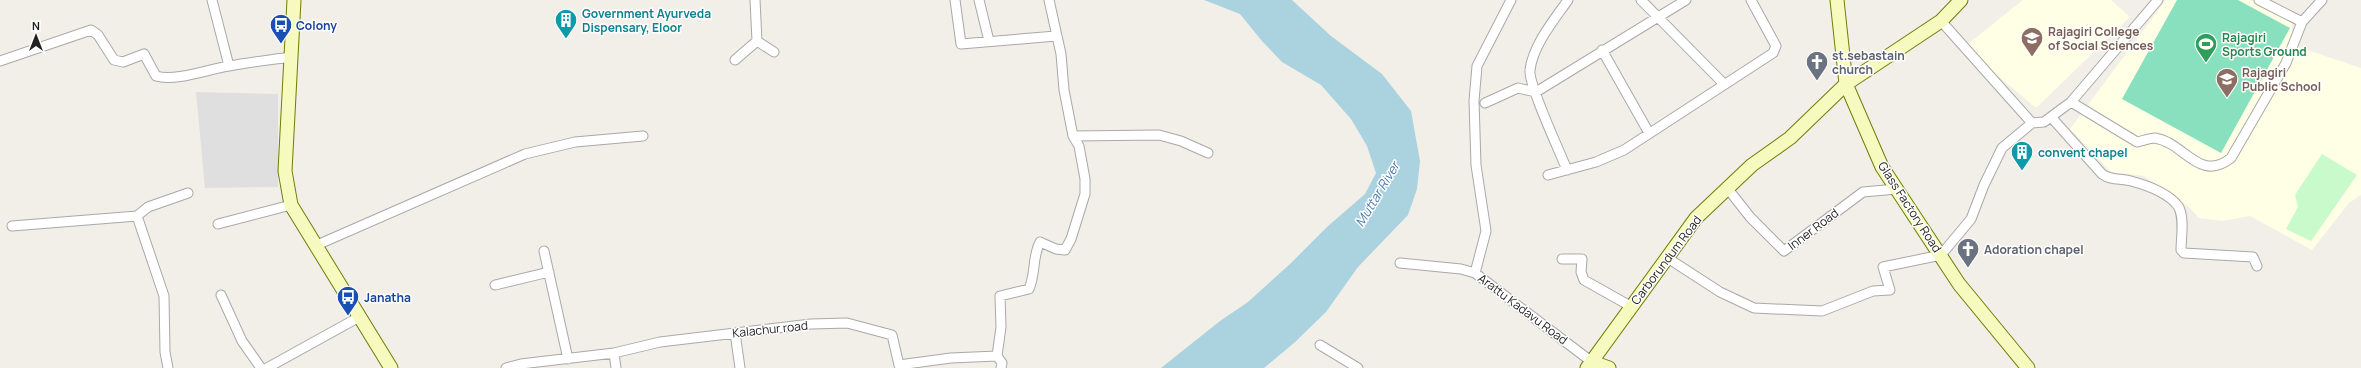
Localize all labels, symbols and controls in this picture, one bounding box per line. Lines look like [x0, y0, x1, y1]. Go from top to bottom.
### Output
place label: Government Ayurveda Dispensary, Eloor [582, 5, 711, 36]
building icon: Government Ayurveda Dispensary, Eloor [553, 7, 579, 40]
bus stop icon: Colony [268, 12, 294, 45]
north arrow [16, 16, 56, 56]
place label: Colony [296, 17, 337, 34]
text: N [32, 18, 40, 33]
place label: Rajagiri College of Social Sciences [2048, 23, 2154, 54]
school or university icon: Rajagiri College of Social Sciences [2019, 25, 2045, 58]
place label: Rajagiri Sports Ground [2222, 29, 2307, 60]
sports icon: Rajagiri Sports Ground [2193, 31, 2219, 64]
place label: st.sebastain church [1832, 47, 1905, 78]
church icon: st.sebastain church [1804, 49, 1830, 82]
place label: Rajagiri Public School [2242, 64, 2321, 95]
school or university icon: Rajagiri Public School [2214, 66, 2240, 99]
building icon: convent chapel [2009, 139, 2035, 172]
place label: convent chapel [2038, 144, 2128, 161]
water label: Muttar River [1351, 156, 1405, 230]
street label: Glass Factory Road [1874, 158, 1946, 256]
street label: Inner Road [1784, 204, 1842, 254]
street label: Carborundum Road [1627, 212, 1705, 308]
church icon: Adoration chapel [1955, 236, 1981, 269]
place label: Adoration chapel [1984, 241, 2084, 258]
street label: Arattu Kadavu Road [1475, 270, 1571, 348]
bus stop icon: Janatha [335, 284, 361, 317]
place label: Janatha [364, 289, 411, 306]
street label: Kalachur road [731, 317, 809, 341]

